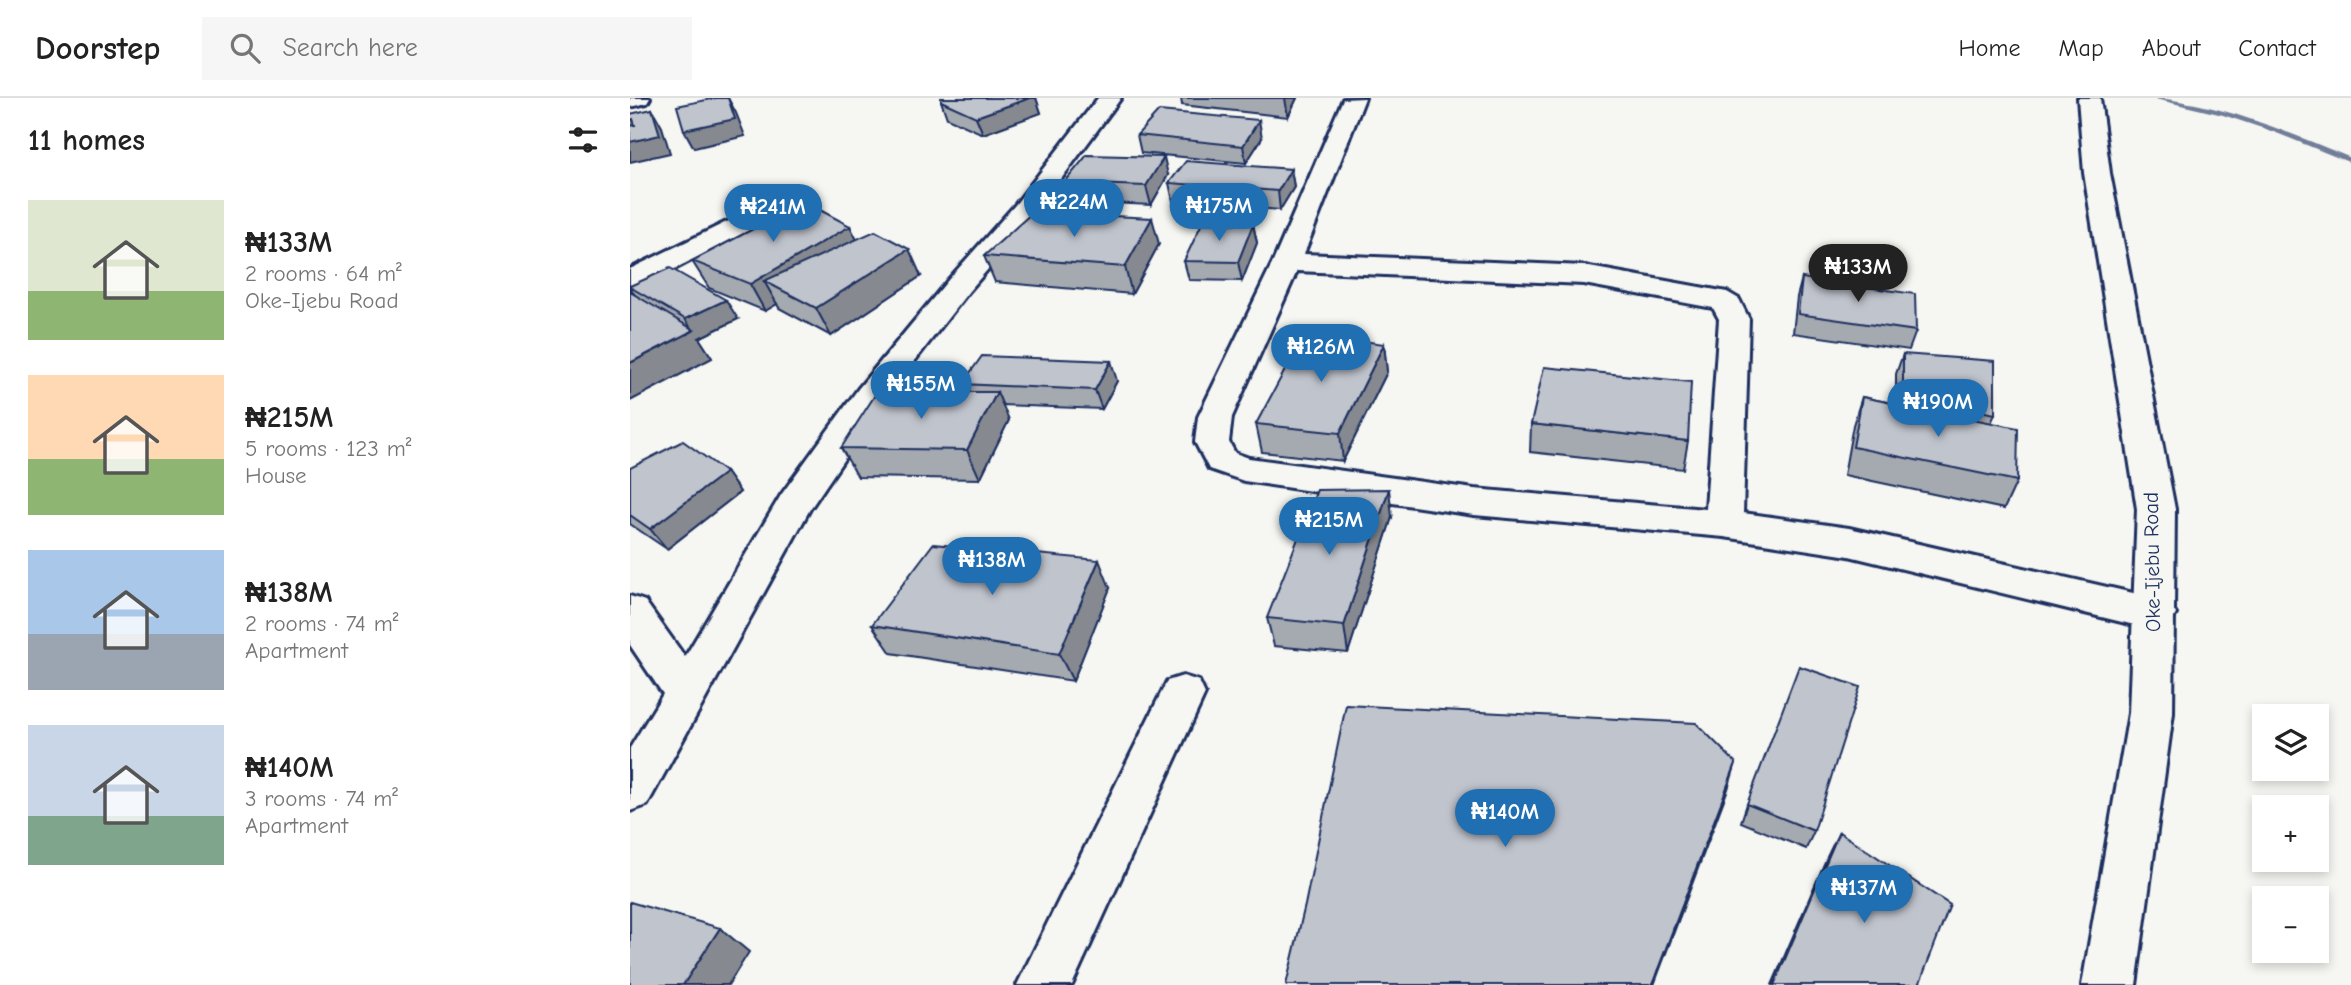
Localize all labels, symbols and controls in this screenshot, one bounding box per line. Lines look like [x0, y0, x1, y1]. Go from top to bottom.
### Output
search box [202, 17, 692, 80]
text: Doorstep [35, 29, 160, 67]
icon: search [226, 29, 264, 67]
text: Search here [282, 33, 418, 63]
text: Home [1959, 34, 2020, 62]
text: Map [2058, 34, 2104, 62]
text: About [2142, 34, 2200, 62]
text: Contact [2238, 34, 2316, 62]
icon: filters [564, 121, 602, 159]
text: 11 homes [28, 123, 145, 158]
pin: ₦224M [1025, 180, 1123, 239]
pin: ₦241M [724, 184, 822, 244]
pin: ₦175M [1170, 184, 1268, 243]
text: ₦224M [1040, 188, 1108, 215]
text: ₦175M [1186, 192, 1252, 219]
text: ₦241M [740, 193, 806, 220]
text: ₦133M [245, 225, 332, 260]
icon: home [84, 228, 168, 312]
pin: ₦133M [1809, 244, 1907, 304]
text: ₦133M [1825, 253, 1891, 280]
text: 2 rooms · 64 m² [245, 260, 402, 287]
text: Oke-Ijebu Road [245, 287, 399, 314]
pin: ₦126M [1272, 324, 1370, 384]
text: ₦126M [1287, 333, 1355, 360]
pin: ₦155M [872, 362, 970, 421]
text: ₦155M [887, 370, 955, 397]
pin: ₦190M [1889, 380, 1987, 439]
text: ₦190M [1903, 388, 1973, 415]
text: ₦215M [245, 400, 334, 435]
icon: home [84, 403, 168, 487]
text: 5 rooms · 123 m² [245, 435, 411, 462]
text: House [245, 462, 307, 489]
street label: Oke-Ijebu Road [2139, 492, 2165, 632]
pin: ₦215M [1280, 498, 1378, 557]
text: ₦215M [1295, 506, 1363, 533]
pin: ₦138M [943, 538, 1041, 597]
text: ₦138M [958, 546, 1026, 573]
text: ₦138M [245, 575, 333, 610]
icon: home [84, 578, 168, 662]
text: 2 rooms · 74 m² [245, 610, 398, 637]
text: Apartment [245, 637, 348, 664]
map controls [2252, 704, 2329, 963]
button: layers [2252, 704, 2329, 781]
text: ₦140M [245, 750, 334, 785]
icon: home [84, 753, 168, 837]
text: 3 rooms · 74 m² [245, 785, 398, 812]
pin: ₦140M [1456, 790, 1554, 849]
button: + [2252, 795, 2329, 872]
text: ₦140M [1471, 798, 1539, 825]
text: Apartment [245, 812, 348, 839]
pin: ₦137M [1815, 866, 1913, 925]
text: ₦137M [1831, 874, 1897, 901]
button: − [2252, 886, 2329, 963]

